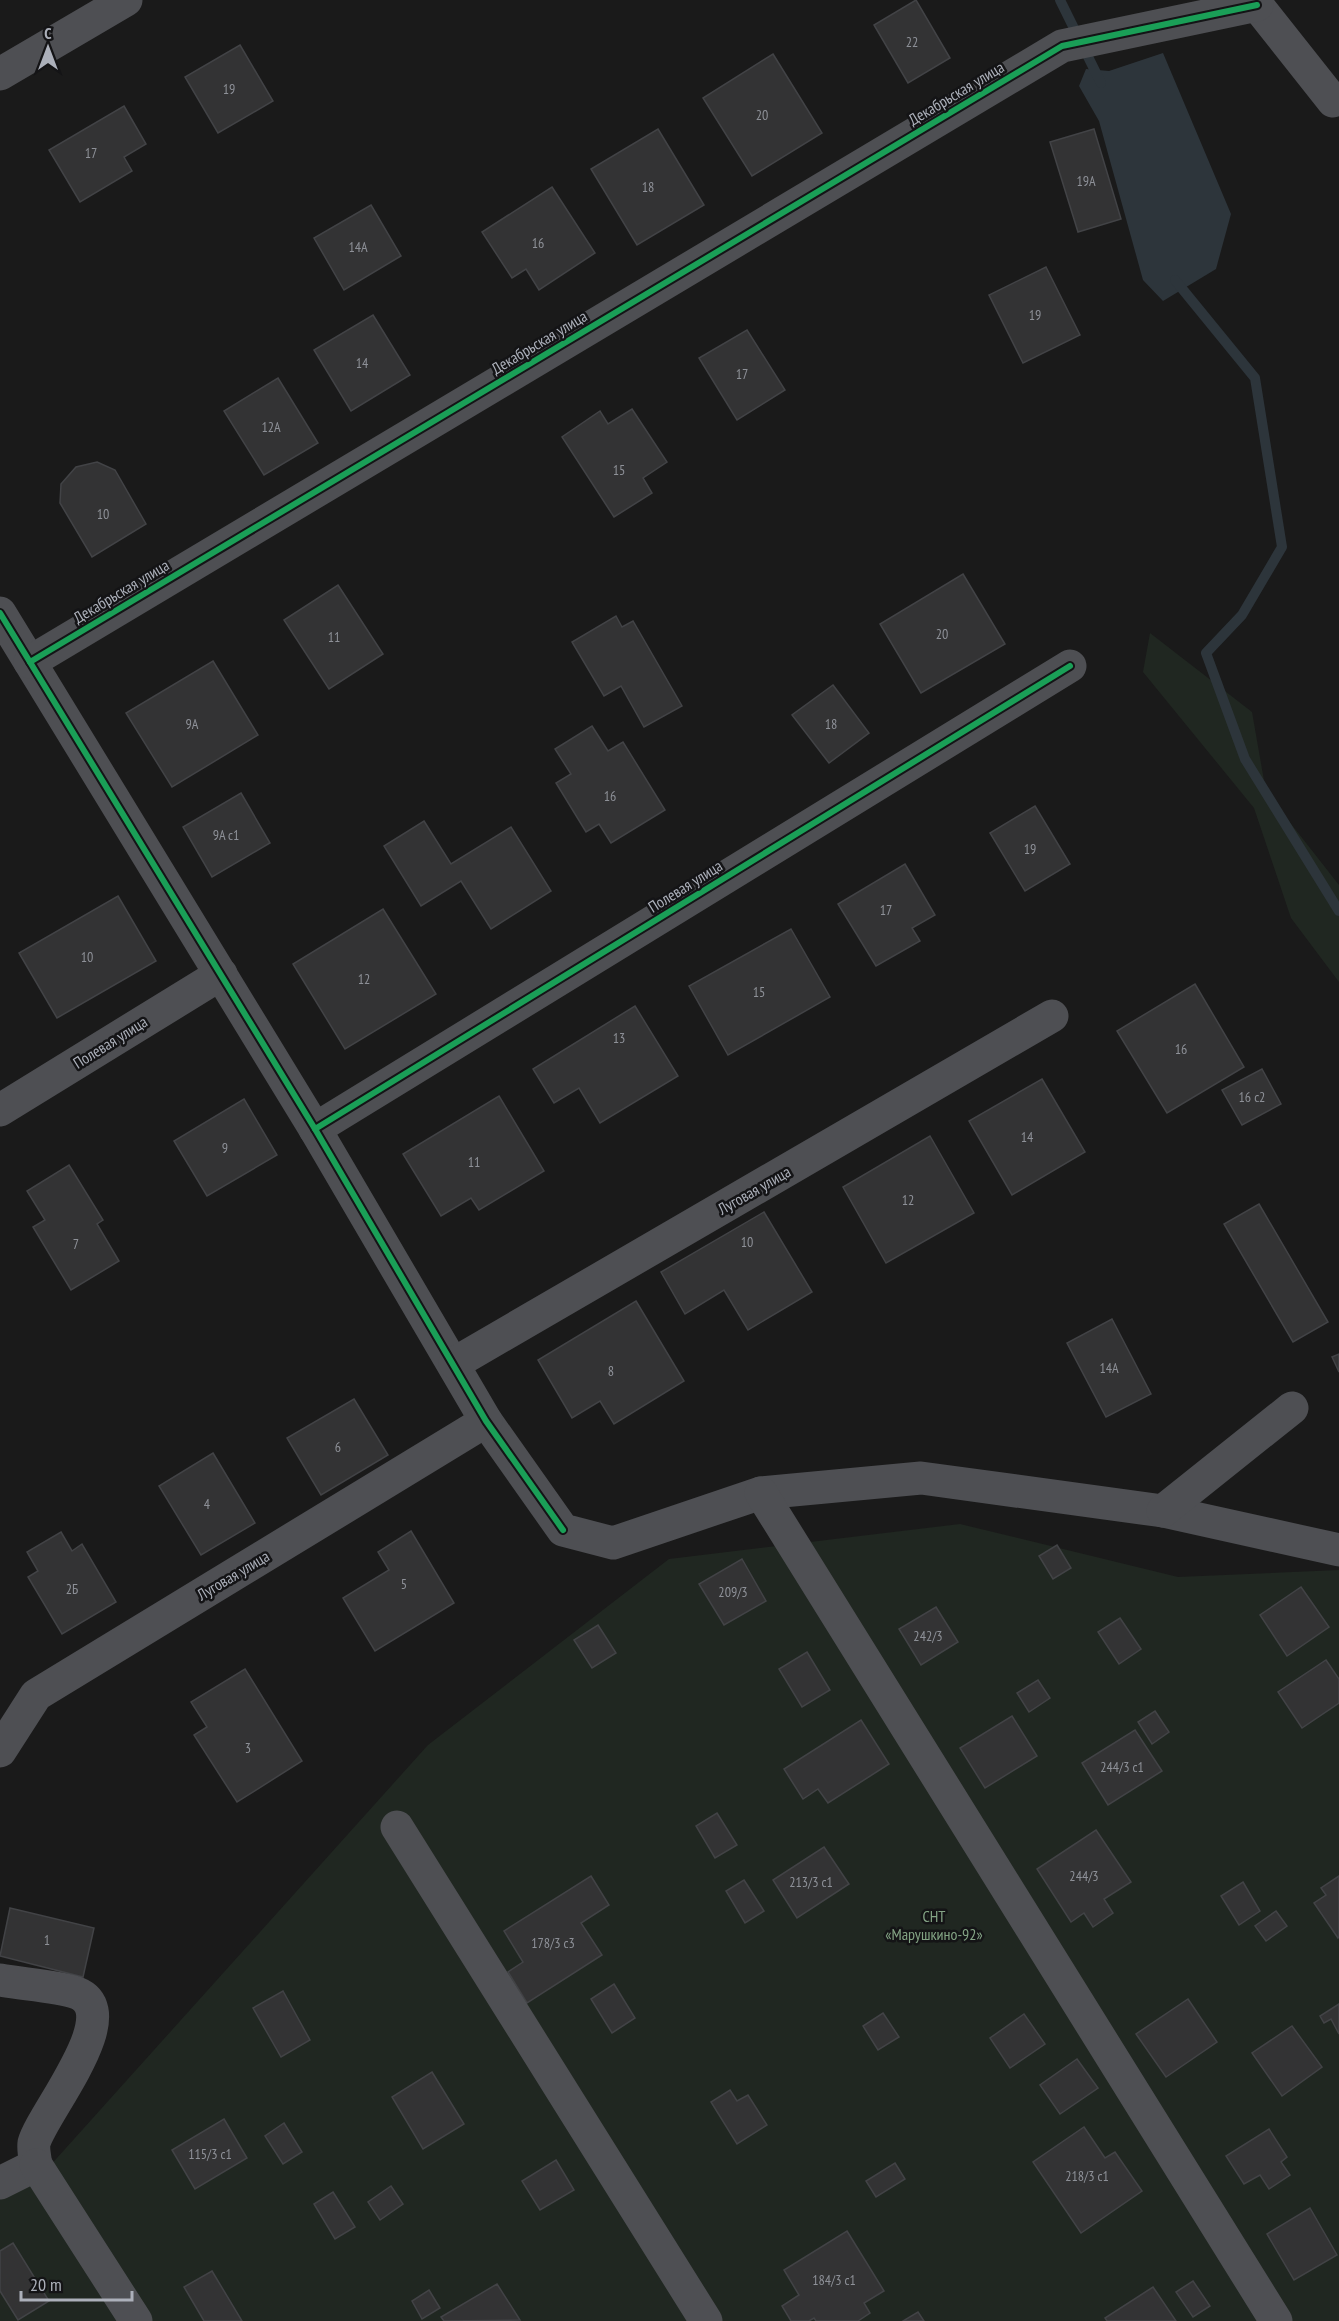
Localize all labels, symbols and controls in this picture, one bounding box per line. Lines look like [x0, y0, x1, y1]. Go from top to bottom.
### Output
north arrow [18, 18, 78, 78]
text: С [44, 23, 52, 43]
house number: 22 [906, 33, 918, 51]
street label: Декабрьская улица [905, 57, 1007, 129]
house number: 19 [223, 80, 235, 98]
house number: 20 [756, 106, 768, 124]
house number: 17 [85, 144, 97, 162]
house number: 19А [1076, 172, 1096, 190]
house number: 18 [642, 178, 654, 196]
house number: 16 [532, 234, 544, 252]
house number: 14А [348, 238, 368, 256]
street label: Декабрьская улица [488, 306, 590, 378]
house number: 19 [1029, 306, 1041, 324]
house number: 14 [356, 354, 369, 372]
house number: 17 [736, 365, 748, 383]
house number: 12А [261, 418, 281, 436]
house number: 15 [613, 461, 625, 479]
house number: 10 [97, 505, 109, 523]
street label: Декабрьская улица [70, 555, 172, 627]
house number: 20 [936, 625, 948, 643]
house number: 11 [328, 628, 340, 646]
house number: 9А [186, 715, 199, 733]
house number: 18 [825, 715, 837, 733]
house number: 16 [604, 787, 616, 805]
house number: 9А с1 [213, 826, 239, 844]
house number: 19 [1024, 840, 1036, 858]
street label: Полевая улица [644, 855, 726, 917]
house number: 17 [880, 901, 892, 919]
house number: 10 [81, 948, 93, 966]
house number: 12 [358, 970, 370, 988]
house number: 15 [753, 983, 765, 1001]
street label: Полевая улица [69, 1011, 151, 1073]
house number: 13 [613, 1029, 625, 1047]
house number: 16 [1175, 1040, 1187, 1058]
house number: 16 с2 [1239, 1088, 1265, 1106]
house number: 14 [1021, 1128, 1034, 1146]
house number: 9 [222, 1139, 228, 1157]
house number: 11 [468, 1153, 480, 1171]
street label: Луговая улица [713, 1161, 794, 1219]
house number: 12 [902, 1191, 914, 1209]
house number: 10 [741, 1233, 753, 1251]
house number: 7 [73, 1235, 79, 1253]
house number: 14А [1099, 1359, 1119, 1377]
house number: 8 [608, 1362, 614, 1380]
house number: 6 [335, 1438, 341, 1456]
house number: 4 [204, 1495, 211, 1513]
street label: Луговая улица [192, 1546, 273, 1605]
house number: 5 [401, 1575, 407, 1593]
house number: 2Б [66, 1580, 78, 1598]
house number: 209/3 [718, 1583, 748, 1601]
house number: 242/3 [913, 1627, 943, 1645]
house number: 3 [245, 1739, 251, 1757]
house number: 244/3 с1 [1100, 1758, 1144, 1776]
house number: 244/3 [1069, 1867, 1099, 1885]
house number: 213/3 с1 [789, 1873, 833, 1891]
park label: СНТ «Марушкино-92» [885, 1906, 983, 1944]
house number: 1 [44, 1931, 50, 1949]
house number: 178/3 с3 [531, 1934, 575, 1952]
house number: 115/3 с1 [188, 2145, 232, 2163]
house number: 218/3 с1 [1065, 2167, 1109, 2185]
scale bar [21, 2264, 132, 2302]
house number: 184/3 с1 [812, 2271, 856, 2289]
text: 20 m [30, 2273, 62, 2296]

